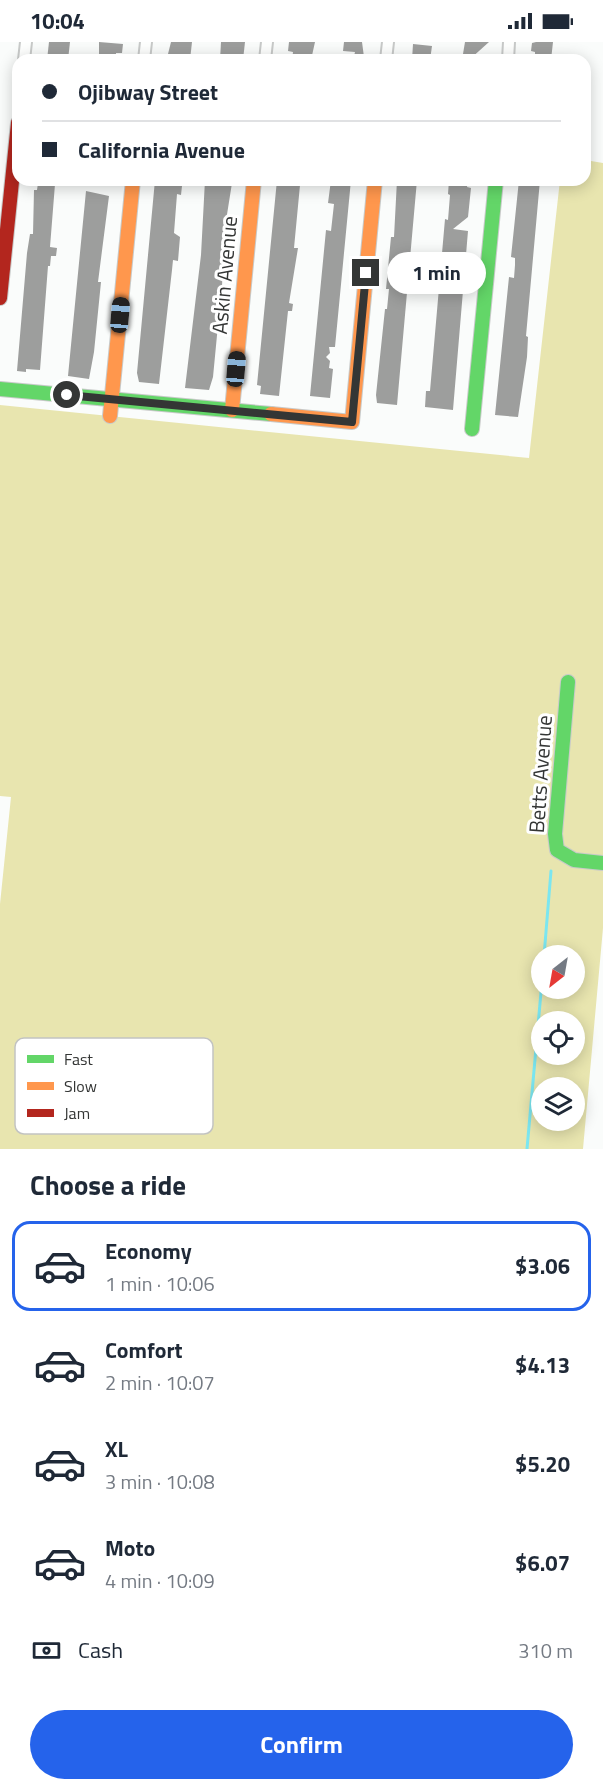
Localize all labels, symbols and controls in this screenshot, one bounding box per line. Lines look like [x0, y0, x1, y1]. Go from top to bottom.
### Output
text: 10:04 [30, 4, 85, 38]
text: Ojibway Street [78, 75, 218, 109]
text: California Avenue [78, 133, 245, 167]
street label: Askin Avenue [203, 215, 245, 335]
callout: 1 min [387, 252, 486, 294]
text: 1 min [412, 257, 461, 288]
route end [352, 259, 379, 286]
car [109, 296, 131, 334]
car [225, 350, 247, 388]
route start [53, 381, 80, 408]
street label: Betts Avenue [520, 714, 560, 834]
north arrow [531, 945, 585, 999]
map controls [531, 945, 585, 1131]
button: locate [531, 1011, 585, 1065]
legend [15, 1038, 213, 1134]
text: Fast [64, 1047, 93, 1071]
text: Slow [64, 1074, 97, 1098]
button: layers [531, 1077, 585, 1131]
text: Jam [64, 1101, 90, 1125]
text: Choose a ride [30, 1164, 186, 1205]
text: Economy [105, 1234, 192, 1268]
icon: car [33, 1239, 87, 1293]
text: $3.06 [515, 1249, 570, 1283]
text: 1 min · 10:06 [105, 1268, 215, 1299]
text: Comfort [105, 1333, 183, 1367]
icon: car [33, 1338, 87, 1392]
text: $4.13 [515, 1348, 570, 1382]
text: 2 min · 10:07 [105, 1367, 215, 1398]
text: XL [105, 1432, 128, 1466]
icon: car [33, 1437, 87, 1491]
text: $5.20 [515, 1447, 570, 1481]
text: 3 min · 10:08 [105, 1466, 215, 1497]
text: Moto [105, 1531, 155, 1565]
icon: car [33, 1536, 87, 1590]
text: $6.07 [515, 1546, 570, 1580]
text: 4 min · 10:09 [105, 1565, 215, 1596]
text: Cash [78, 1633, 123, 1667]
icon: cash [30, 1634, 63, 1667]
text: 310 m [518, 1635, 573, 1666]
button: Confirm [30, 1710, 573, 1779]

